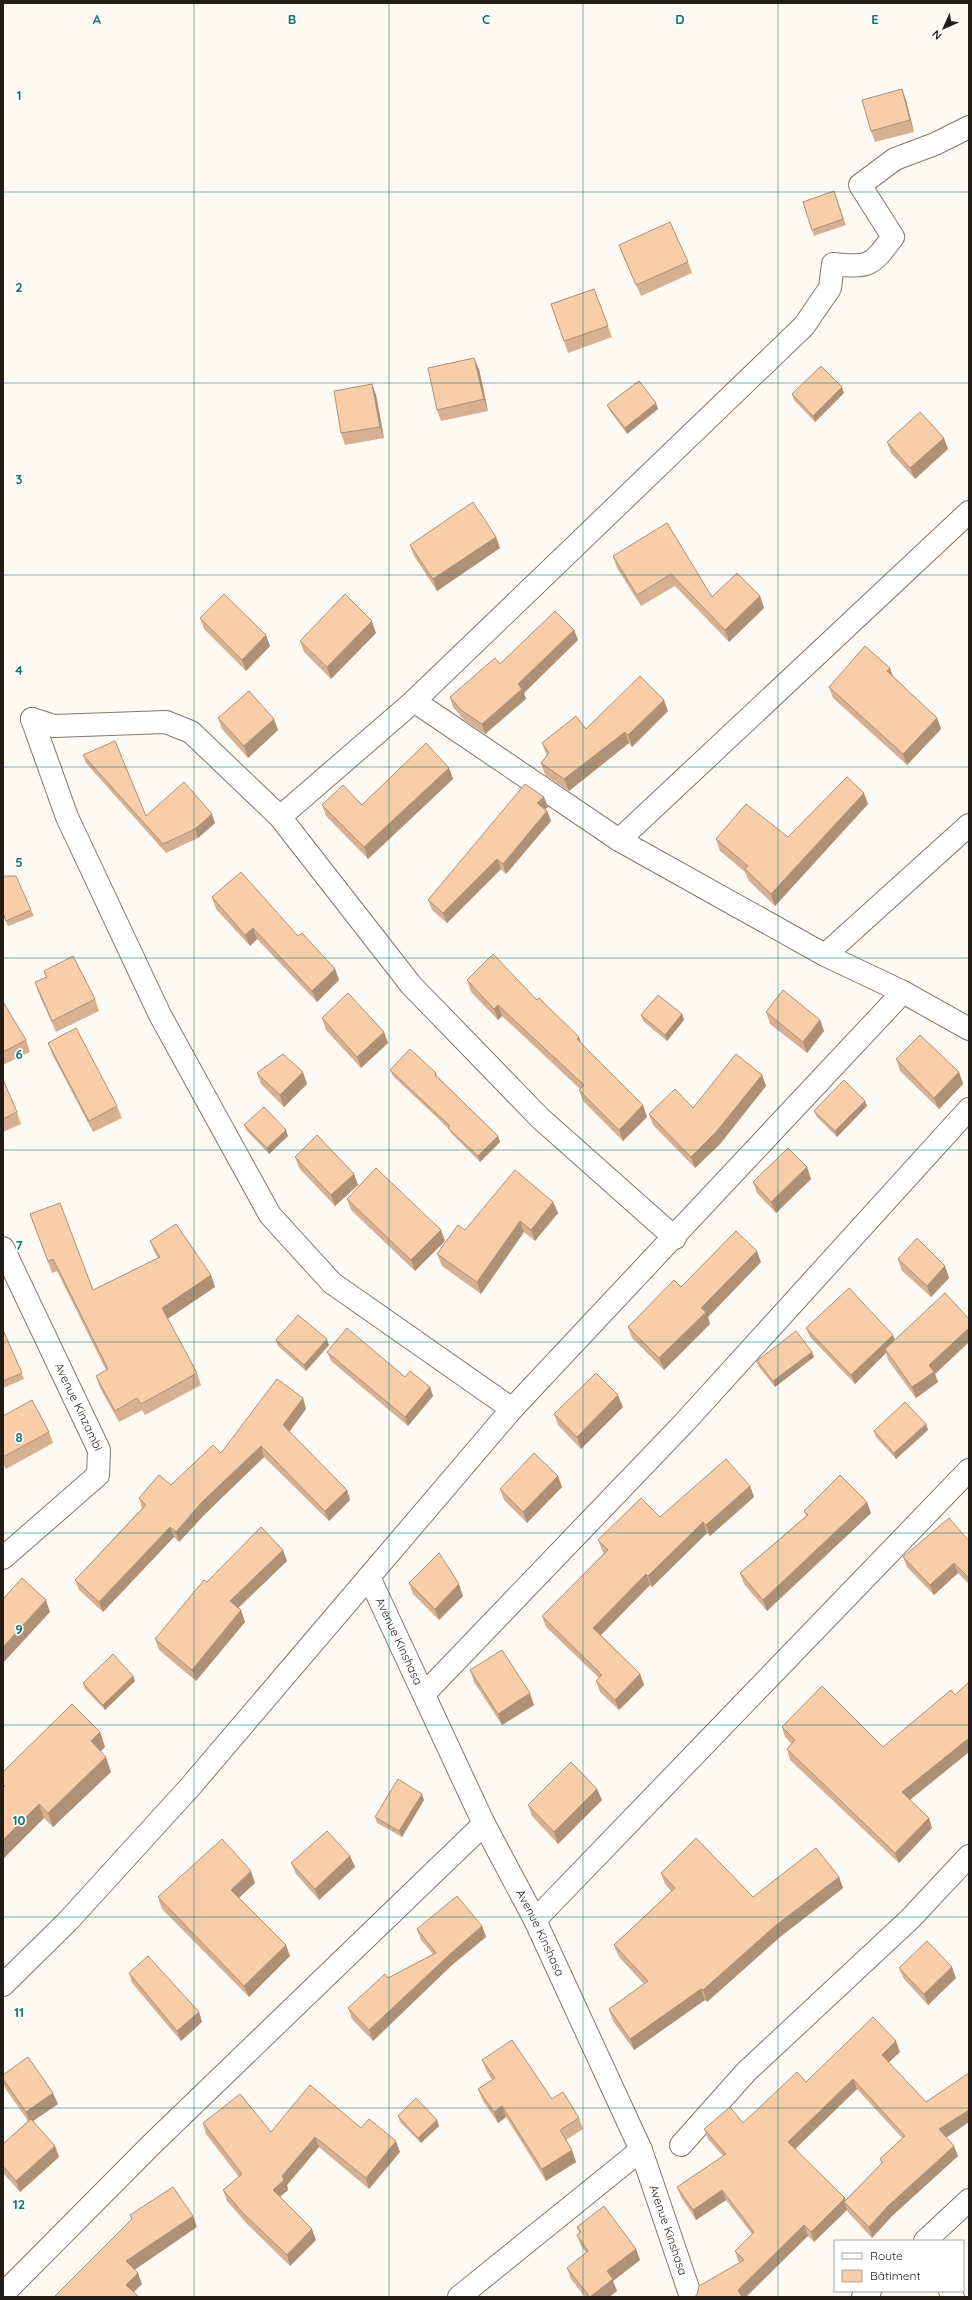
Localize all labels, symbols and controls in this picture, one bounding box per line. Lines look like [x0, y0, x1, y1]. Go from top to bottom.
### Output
north arrow [924, 8, 964, 48]
text: A [93, 11, 102, 27]
text: B [288, 11, 296, 27]
text: C [482, 11, 490, 27]
text: D [675, 11, 685, 27]
text: E [871, 11, 879, 27]
text: N [929, 27, 945, 43]
text: 1 [16, 87, 22, 103]
text: 2 [15, 279, 23, 295]
text: 3 [16, 471, 23, 487]
text: 4 [15, 662, 23, 678]
text: 5 [15, 854, 23, 870]
text: 6 [15, 1046, 23, 1062]
text: 7 [15, 1237, 23, 1253]
street label: Avenue Kinzambi [52, 1360, 106, 1453]
text: 8 [15, 1429, 23, 1445]
street label: Avenue Kinshasa [373, 1595, 426, 1687]
text: 9 [15, 1621, 23, 1637]
text: 10 [12, 1812, 26, 1828]
street label: Avenue Kinshasa [513, 1887, 568, 1979]
text: 11 [14, 2004, 24, 2020]
street label: Avenue Kinshasa [646, 2183, 691, 2277]
text: 12 [13, 2196, 25, 2212]
legend [834, 2240, 964, 2292]
text: Route [870, 2248, 903, 2263]
text: Bâtiment [870, 2268, 920, 2283]

